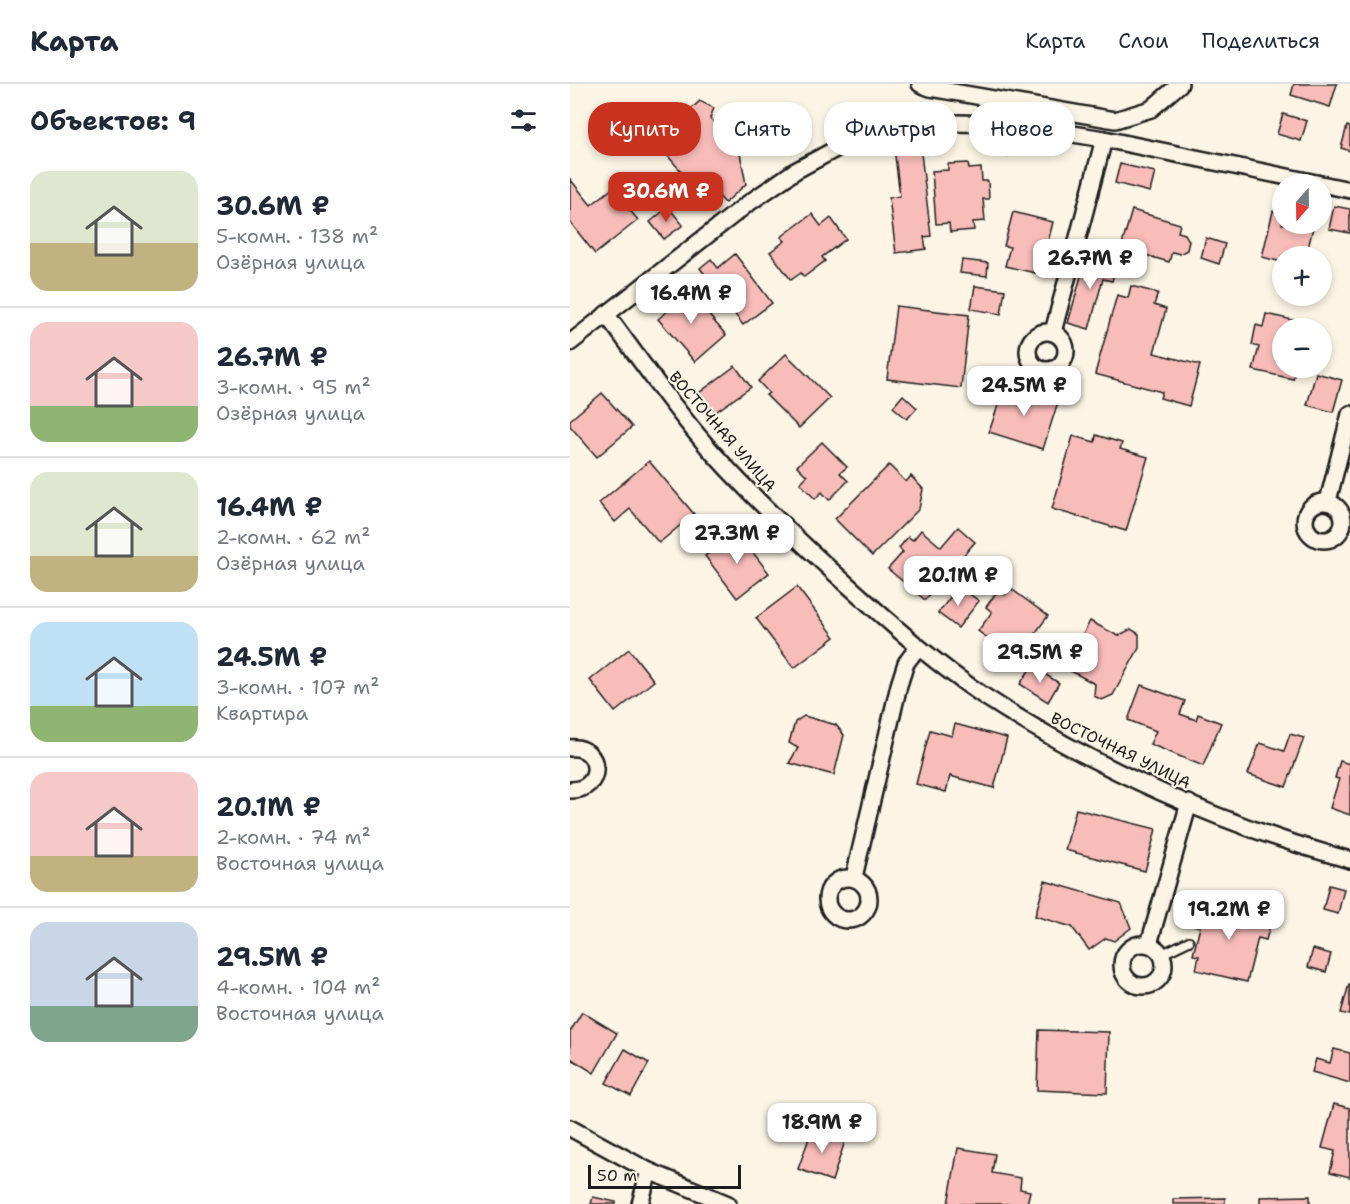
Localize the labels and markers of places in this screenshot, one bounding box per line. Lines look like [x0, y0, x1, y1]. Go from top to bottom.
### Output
pin: 30.6M ₽ [611, 172, 721, 223]
pin: 26.7M ₽ [1035, 239, 1145, 290]
pin: 16.4M ₽ [636, 274, 746, 325]
pin: 24.5M ₽ [969, 366, 1079, 417]
pin: 27.3M ₽ [682, 514, 792, 565]
pin: 20.1M ₽ [903, 556, 1013, 607]
pin: 29.5M ₽ [985, 633, 1095, 684]
pin: 19.2M ₽ [1174, 890, 1284, 941]
pin: 18.9M ₽ [767, 1103, 877, 1154]

